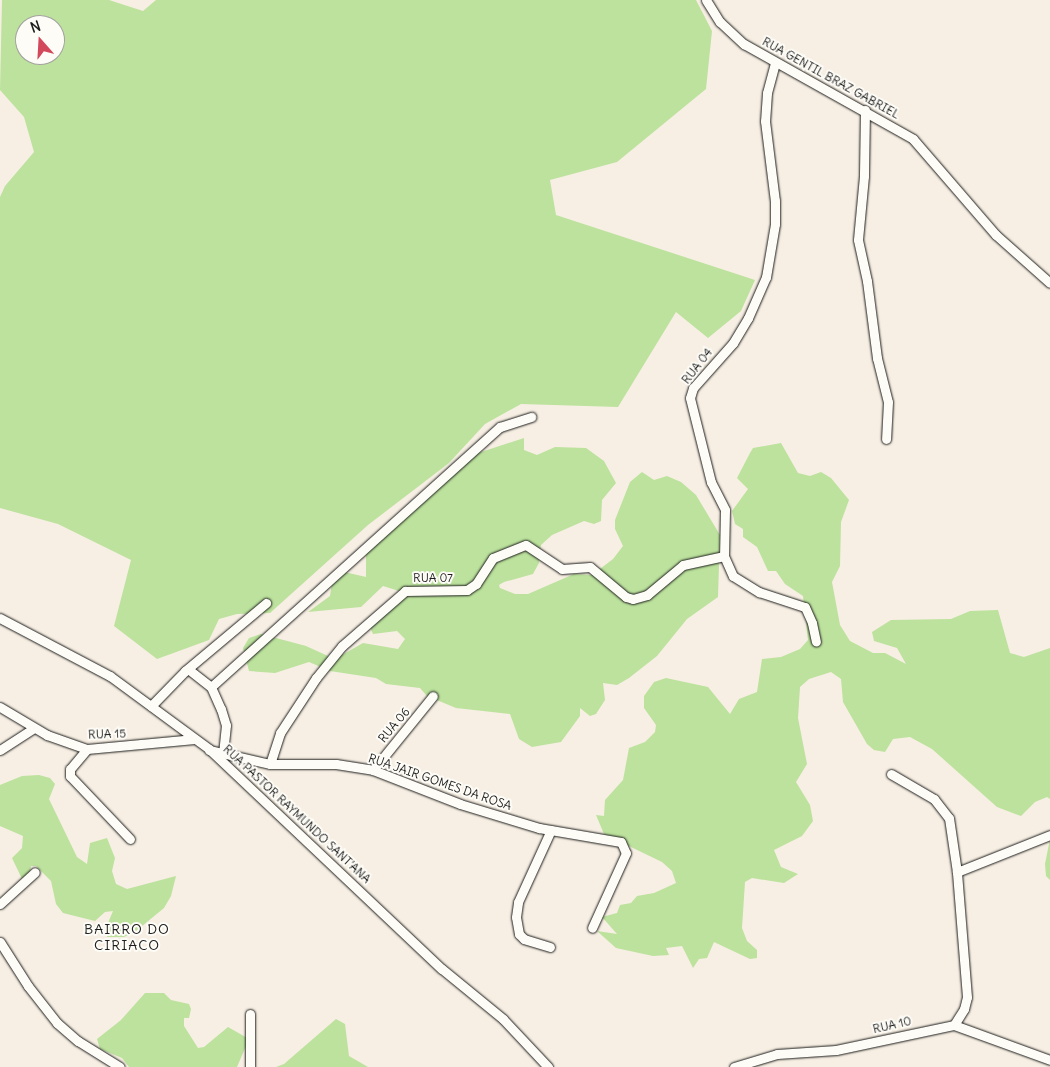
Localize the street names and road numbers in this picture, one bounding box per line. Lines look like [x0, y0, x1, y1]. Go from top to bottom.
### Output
street label: RUA GENTIL BRAZ GABRIEL [760, 34, 902, 122]
street label: RUA 04 [679, 345, 715, 387]
street label: RUA 07 [413, 571, 453, 585]
street label: RUA 06 [375, 705, 413, 745]
street label: RUA 15 [88, 726, 126, 742]
street label: RUA PASTOR RAYMUNDO SANT’ANA [220, 742, 374, 886]
street label: RUA JAIR GOMES DA ROSA [367, 751, 513, 813]
street label: RUA 10 [871, 1014, 913, 1036]

